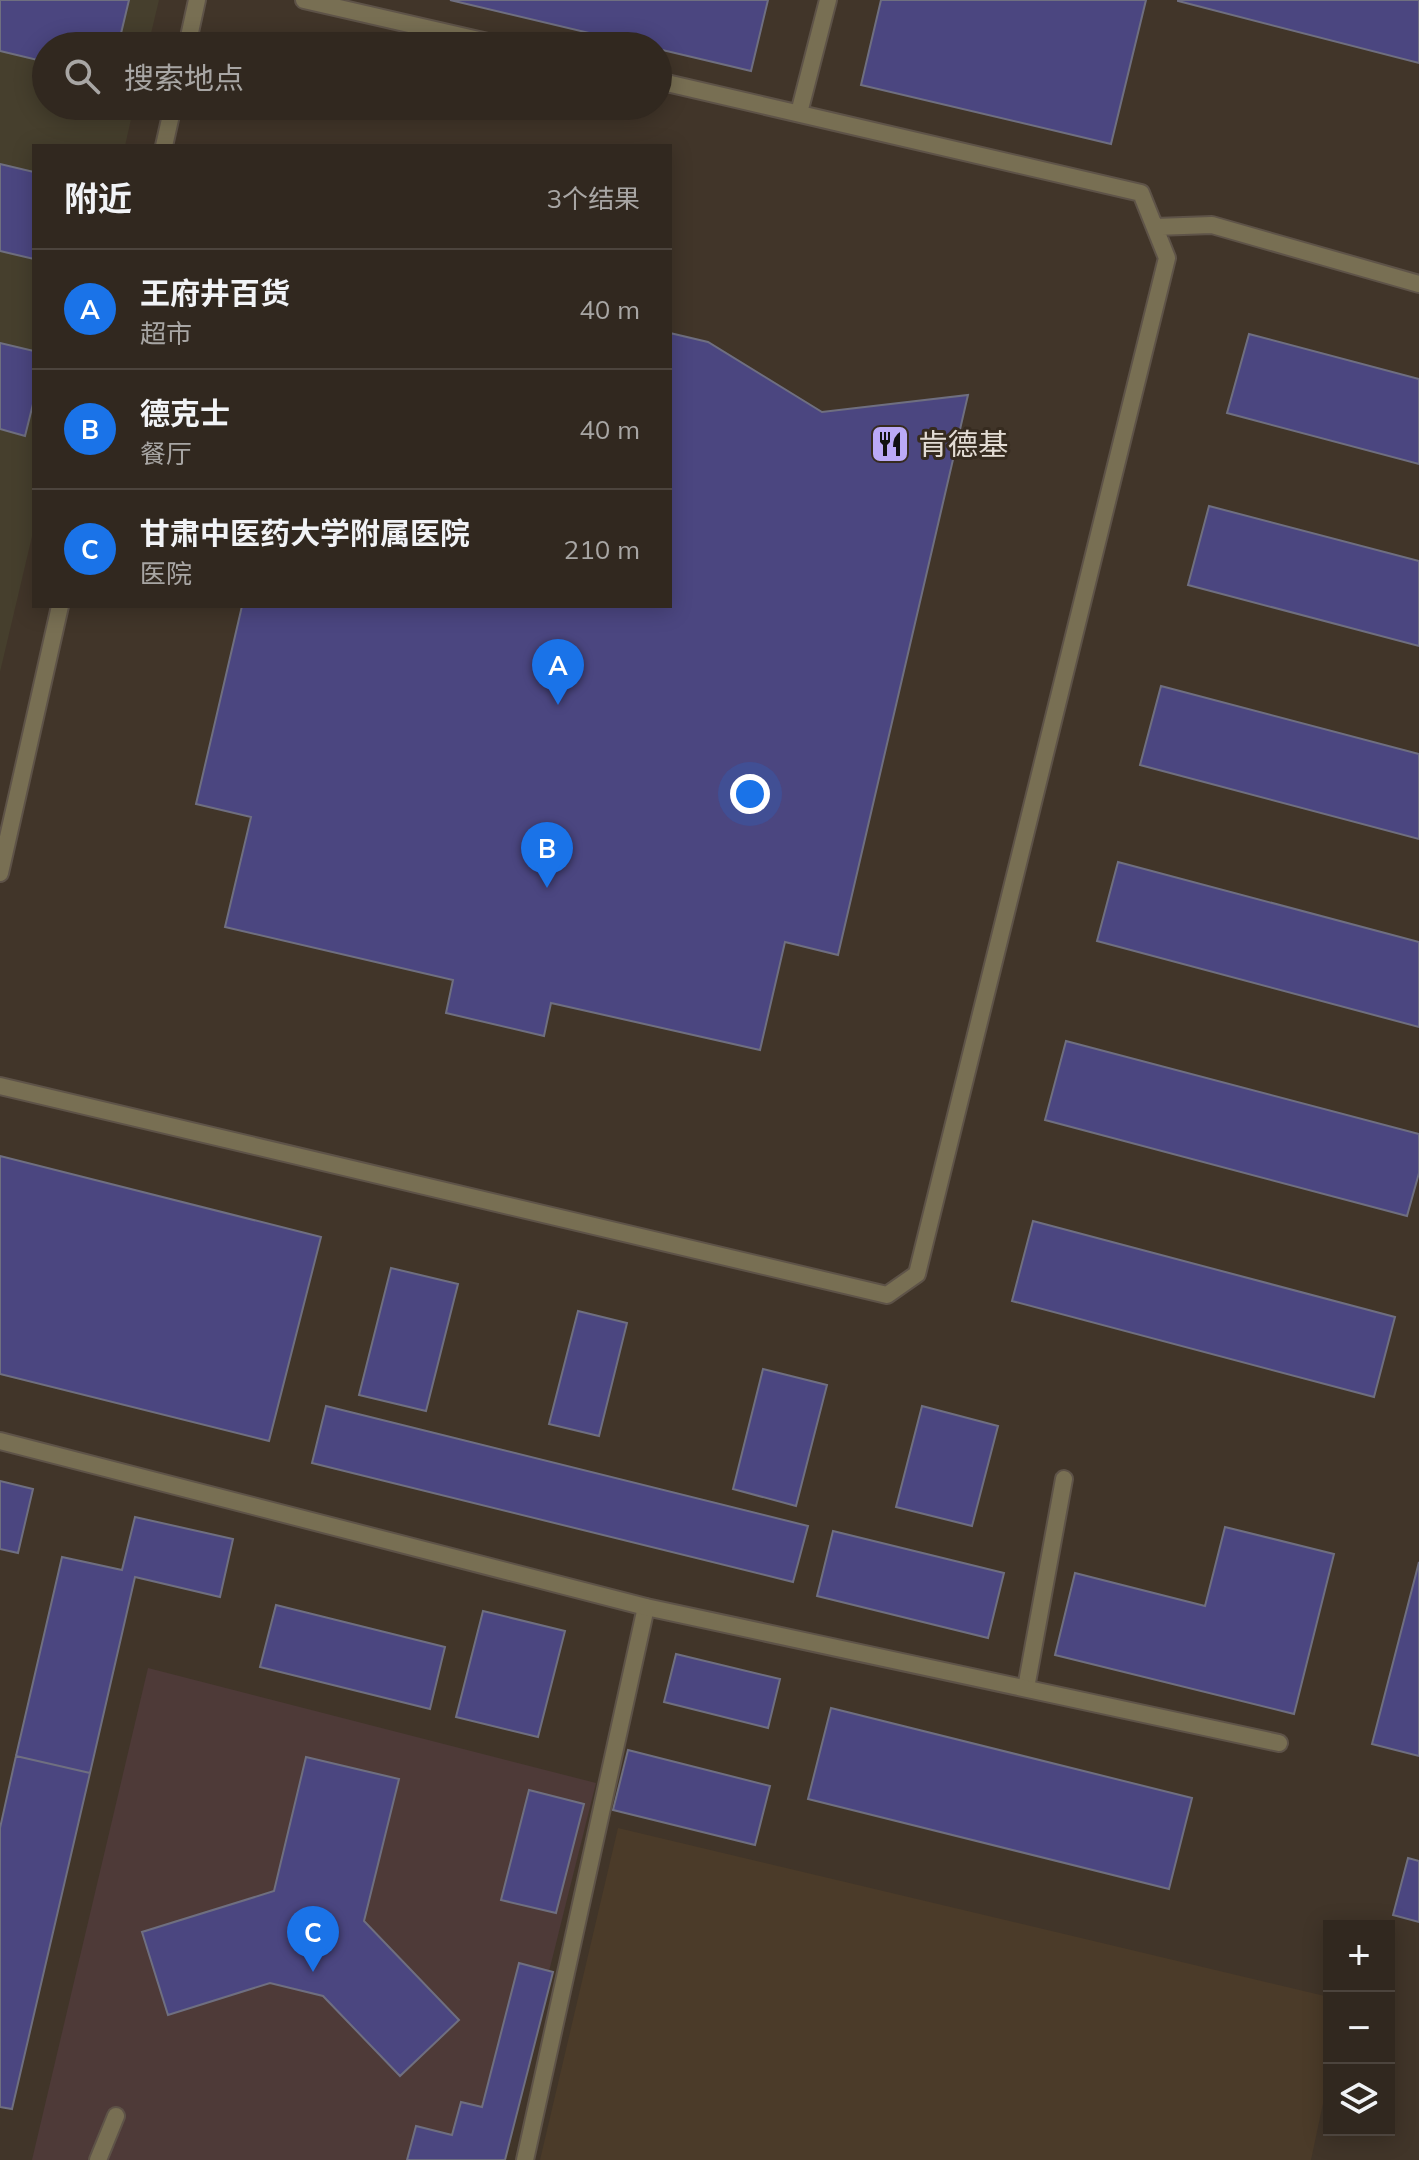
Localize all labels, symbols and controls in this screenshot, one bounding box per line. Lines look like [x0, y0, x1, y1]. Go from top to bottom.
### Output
search box [32, 32, 672, 120]
icon: search [60, 54, 104, 98]
text: 搜索地点 [124, 59, 244, 97]
text: 附近 [64, 177, 132, 220]
text: 3个结果 [546, 182, 640, 215]
text: 王府井百货 [140, 274, 290, 312]
text: A [80, 293, 100, 326]
text: 40 m [579, 293, 640, 326]
text: 超市 [140, 317, 192, 350]
text: 德克士 [140, 394, 230, 432]
text: B [81, 413, 99, 446]
text: 40 m [579, 413, 640, 446]
restaurant icon: 肯德基 [869, 423, 911, 465]
place label: 肯德基 [918, 425, 1008, 463]
text: 餐厅 [140, 437, 192, 470]
text: 甘肃中医药大学附属医院 [140, 514, 470, 552]
text: C [81, 533, 99, 566]
text: 210 m [564, 533, 640, 566]
text: 医院 [140, 557, 192, 590]
pin: A [532, 639, 584, 705]
your location [730, 774, 770, 814]
pin: B [521, 822, 573, 888]
pin: C [287, 1906, 339, 1972]
map controls [1323, 1920, 1395, 2136]
button: + [1323, 1920, 1395, 1992]
button: − [1323, 1992, 1395, 2064]
button: layers [1323, 2064, 1395, 2136]

